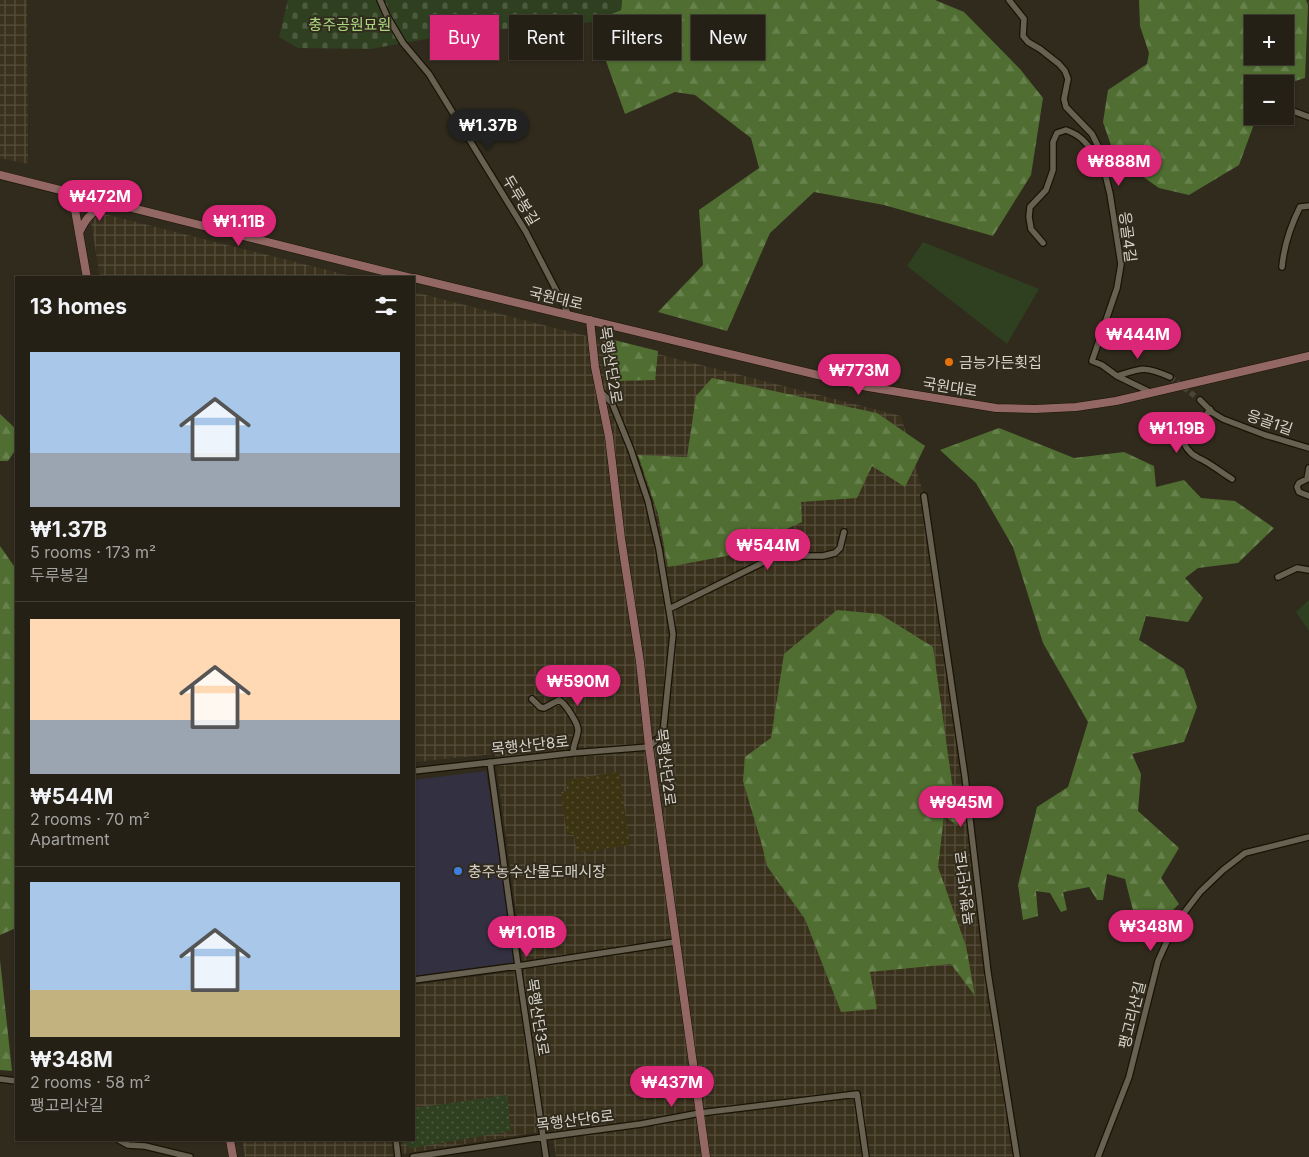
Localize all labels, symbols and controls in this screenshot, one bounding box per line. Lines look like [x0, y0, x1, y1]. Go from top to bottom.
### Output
park label: 충주공원묘원 [309, 15, 391, 34]
chip: Buy [430, 15, 499, 60]
chip: Rent [509, 15, 583, 60]
chip: Filters [593, 15, 681, 60]
chip: New [691, 15, 765, 60]
map controls [1244, 15, 1294, 125]
button: + [1244, 15, 1294, 65]
button: − [1244, 75, 1294, 125]
pin: ₩1.37B [447, 108, 529, 151]
text: ₩1.37B [459, 115, 517, 135]
pin: ₩888M [1084, 144, 1154, 187]
text: ₩888M [1088, 151, 1150, 171]
street label: 두루봉길 [499, 171, 543, 229]
pin: ₩472M [65, 180, 135, 222]
text: ₩472M [69, 186, 131, 206]
pin: ₩1.11B [198, 204, 280, 247]
street label: 응골4길 [1115, 210, 1141, 264]
text: ₩1.11B [213, 211, 265, 231]
street label: 국원대로 [527, 283, 585, 313]
icon: filters [372, 292, 400, 320]
text: 13 homes [30, 294, 127, 319]
pin: ₩444M [1103, 318, 1173, 360]
text: ₩444M [1106, 324, 1170, 344]
street label: 목행산단2로 [596, 325, 626, 405]
place label: 금능가든횟집 [959, 353, 1042, 372]
pin: ₩773M [824, 354, 894, 396]
marker: 금능가든횟집 [943, 356, 955, 368]
text: ₩773M [829, 360, 889, 380]
street label: 국원대로 [921, 373, 979, 401]
icon: home [170, 384, 260, 474]
street label: 응골1길 [1244, 405, 1296, 439]
pin: ₩1.19B [1136, 412, 1218, 454]
text: ₩1.19B [1149, 418, 1205, 438]
text: ₩1.37B [30, 517, 107, 542]
pin: ₩544M [733, 528, 803, 571]
text: ₩544M [736, 535, 800, 555]
text: 5 rooms · 173 m² [30, 542, 156, 562]
text: 두루봉길 [30, 565, 89, 585]
icon: home [170, 652, 260, 742]
pin: ₩590M [543, 664, 613, 707]
text: ₩590M [547, 671, 609, 691]
street label: 목행산단2로 [652, 727, 680, 807]
street label: 목행산단8로 [490, 731, 570, 759]
text: ₩544M [30, 784, 113, 809]
pin: ₩945M [926, 786, 996, 828]
text: ₩945M [930, 792, 992, 812]
text: 2 rooms · 70 m² [30, 809, 150, 829]
text: Apartment [30, 829, 110, 849]
street label: 목행산단1로 [951, 850, 979, 926]
place label: 충주농수산물도매시장 [468, 862, 606, 881]
marker: 충주농수산물도매시장 [452, 865, 464, 877]
pin: ₩348M [1116, 910, 1186, 952]
icon: home [170, 915, 260, 1005]
pin: ₩1.01B [486, 916, 568, 958]
text: ₩348M [1119, 916, 1183, 936]
text: ₩1.01B [499, 922, 555, 942]
street label: 목행산단3로 [522, 977, 554, 1057]
street label: 팽고리산길 [1114, 979, 1150, 1051]
text: ₩348M [30, 1047, 113, 1072]
pin: ₩437M [637, 1066, 707, 1108]
text: 2 rooms · 58 m² [30, 1072, 150, 1092]
text: ₩437M [641, 1072, 703, 1092]
text: 팽고리산길 [30, 1095, 104, 1115]
street label: 목행산단6로 [535, 1106, 615, 1134]

